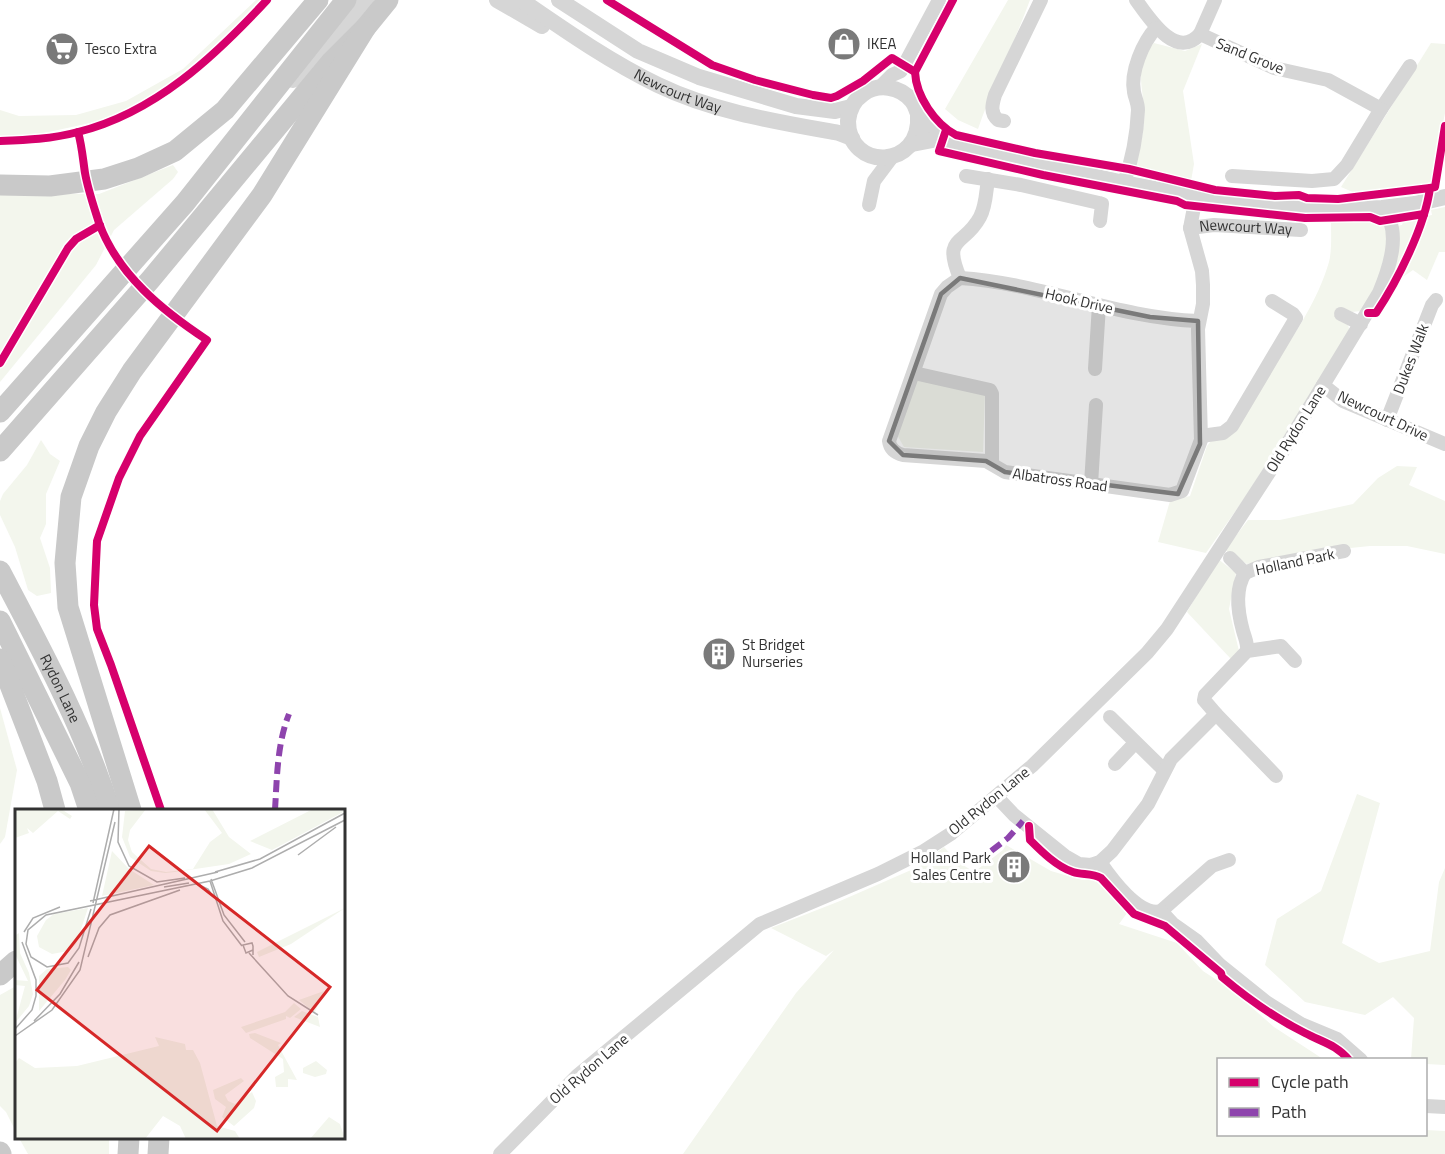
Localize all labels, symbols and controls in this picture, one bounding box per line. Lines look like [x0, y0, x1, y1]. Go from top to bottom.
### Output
shop icon: IKEA [826, 26, 862, 62]
supermarket icon: Tesco Extra [44, 31, 80, 67]
street label: Sand Grove [1213, 31, 1288, 80]
place label: IKEA [867, 32, 897, 55]
place label: Tesco Extra [85, 37, 157, 60]
street label: Newcourt Way [630, 63, 724, 119]
street label: Newcourt Way [1198, 213, 1293, 240]
street label: Hook Drive [1043, 282, 1115, 319]
street label: Dukes Walk [1387, 320, 1434, 397]
street label: Old Rydon Lane [1260, 381, 1331, 477]
street label: Newcourt Drive [1334, 384, 1432, 447]
street label: Albatross Road [1011, 461, 1109, 498]
street label: Holland Park [1253, 542, 1337, 581]
place label: St Bridget Nurseries [742, 633, 805, 673]
building icon: St Bridget Nurseries [701, 636, 737, 672]
street label: Rydon Lane [34, 650, 87, 726]
street label: Old Rydon Lane [943, 761, 1034, 841]
inset map [15, 809, 345, 1139]
place label: Holland Park Sales Centre [911, 846, 991, 886]
building icon: Holland Park Sales Centre [996, 849, 1032, 885]
street label: Old Rydon Lane [544, 1028, 633, 1110]
legend [1217, 1058, 1427, 1136]
text: Cycle path [1271, 1068, 1349, 1095]
text: Path [1271, 1098, 1307, 1125]

